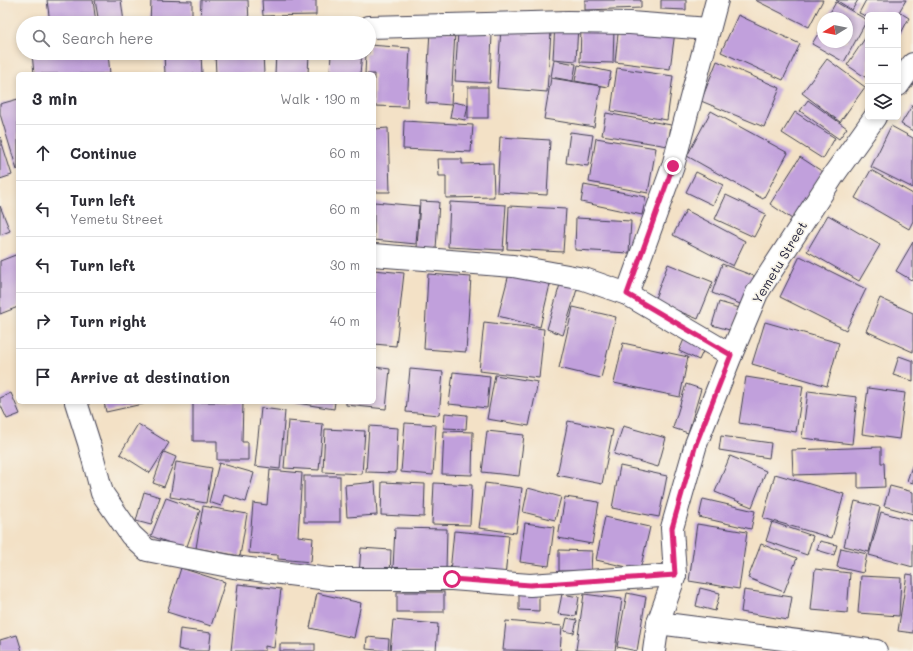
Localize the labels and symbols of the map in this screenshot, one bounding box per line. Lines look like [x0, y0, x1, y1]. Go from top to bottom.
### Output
north arrow [817, 12, 853, 48]
route end [664, 157, 682, 175]
street label: Yemetu Street [748, 217, 810, 306]
route start [443, 570, 461, 588]

